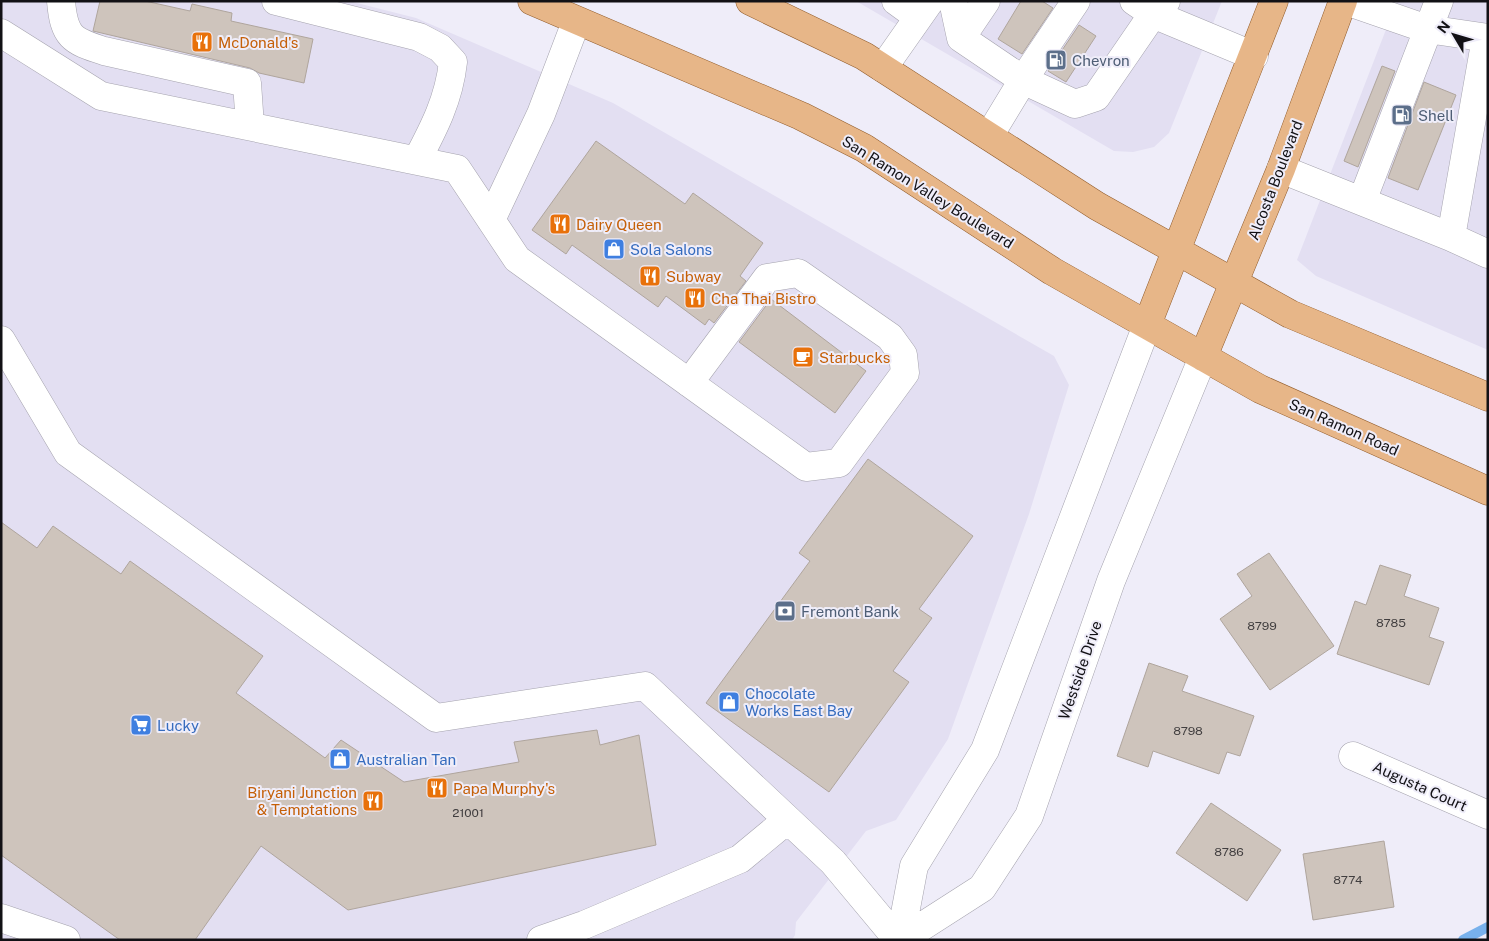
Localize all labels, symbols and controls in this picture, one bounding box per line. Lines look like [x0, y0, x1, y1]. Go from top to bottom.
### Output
north arrow [1429, 10, 1479, 60]
text: N [1434, 18, 1453, 36]
restaurant icon: McDonald's [190, 30, 214, 54]
place label: McDonald's [218, 34, 298, 51]
fuel station icon: Chevron [1044, 48, 1068, 72]
place label: Chevron [1072, 52, 1130, 69]
fuel station icon: Shell [1390, 103, 1414, 127]
place label: Shell [1418, 107, 1454, 124]
street label: Alcosta Boulevard [1244, 118, 1306, 242]
street label: San Ramon Valley Boulevard [839, 132, 1017, 252]
restaurant icon: Dairy Queen [548, 212, 572, 236]
place label: Dairy Queen [576, 216, 662, 233]
shop icon: Sola Salons [602, 237, 626, 261]
place label: Sola Salons [630, 241, 712, 258]
restaurant icon: Subway [638, 264, 662, 288]
place label: Subway [666, 268, 721, 285]
restaurant icon: Cha Thai Bistro [683, 286, 707, 310]
place label: Cha Thai Bistro [711, 290, 816, 307]
cafe icon: Starbucks [791, 345, 815, 369]
place label: Starbucks [819, 349, 890, 366]
street label: San Ramon Road [1287, 395, 1401, 459]
bank icon: Fremont Bank [773, 599, 797, 623]
place label: Fremont Bank [801, 603, 899, 620]
house number: 8785 [1376, 616, 1406, 630]
street label: Westside Drive [1055, 618, 1105, 722]
house number: 8799 [1247, 619, 1277, 633]
place label: Chocolate Works East Bay [745, 685, 853, 719]
shop icon: Chocolate Works East Bay [717, 690, 741, 714]
supermarket icon: Lucky [129, 713, 153, 737]
place label: Lucky [157, 717, 199, 734]
house number: 8798 [1173, 724, 1203, 738]
shop icon: Australian Tan [328, 747, 352, 771]
place label: Australian Tan [356, 751, 456, 768]
street label: Augusta Court [1370, 758, 1470, 814]
restaurant icon: Papa Murphy's [425, 776, 449, 800]
place label: Papa Murphy's [453, 780, 555, 797]
place label: Biryani Junction & Temptations [247, 784, 357, 818]
restaurant icon: Biryani Junction & Temptations [361, 789, 385, 813]
house number: 21001 [452, 806, 484, 820]
house number: 8786 [1214, 845, 1244, 859]
house number: 8774 [1333, 873, 1363, 887]

